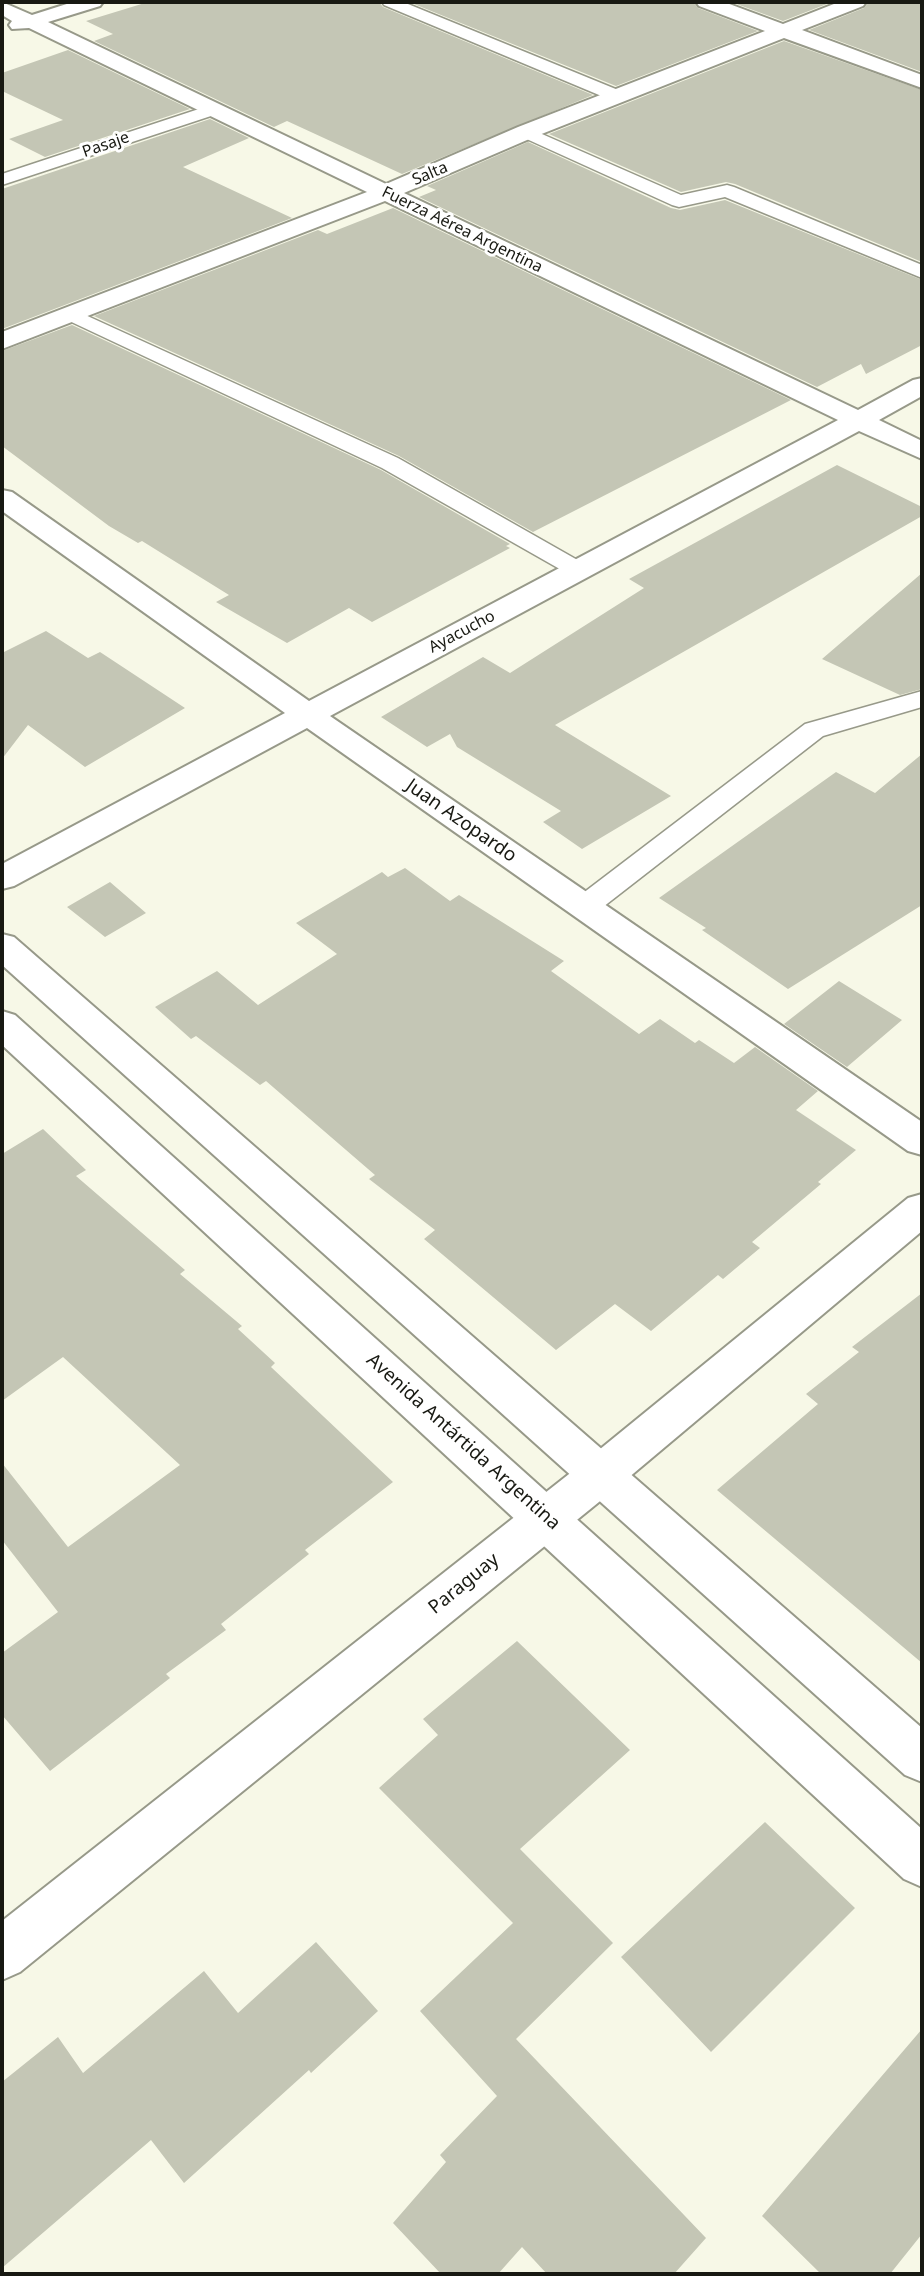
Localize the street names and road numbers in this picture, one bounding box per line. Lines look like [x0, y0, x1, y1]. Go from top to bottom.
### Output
street label: Pasaje [80, 128, 132, 162]
street label: Salta [409, 158, 451, 190]
street label: Fuerza Aérea Argentina [379, 183, 545, 277]
street label: Ayacucho [426, 607, 498, 657]
street label: Juan Azopardo [401, 774, 521, 868]
street label: Avenida Antártida Argentina [361, 1349, 565, 1535]
street label: Paraguay [424, 1549, 504, 1619]

